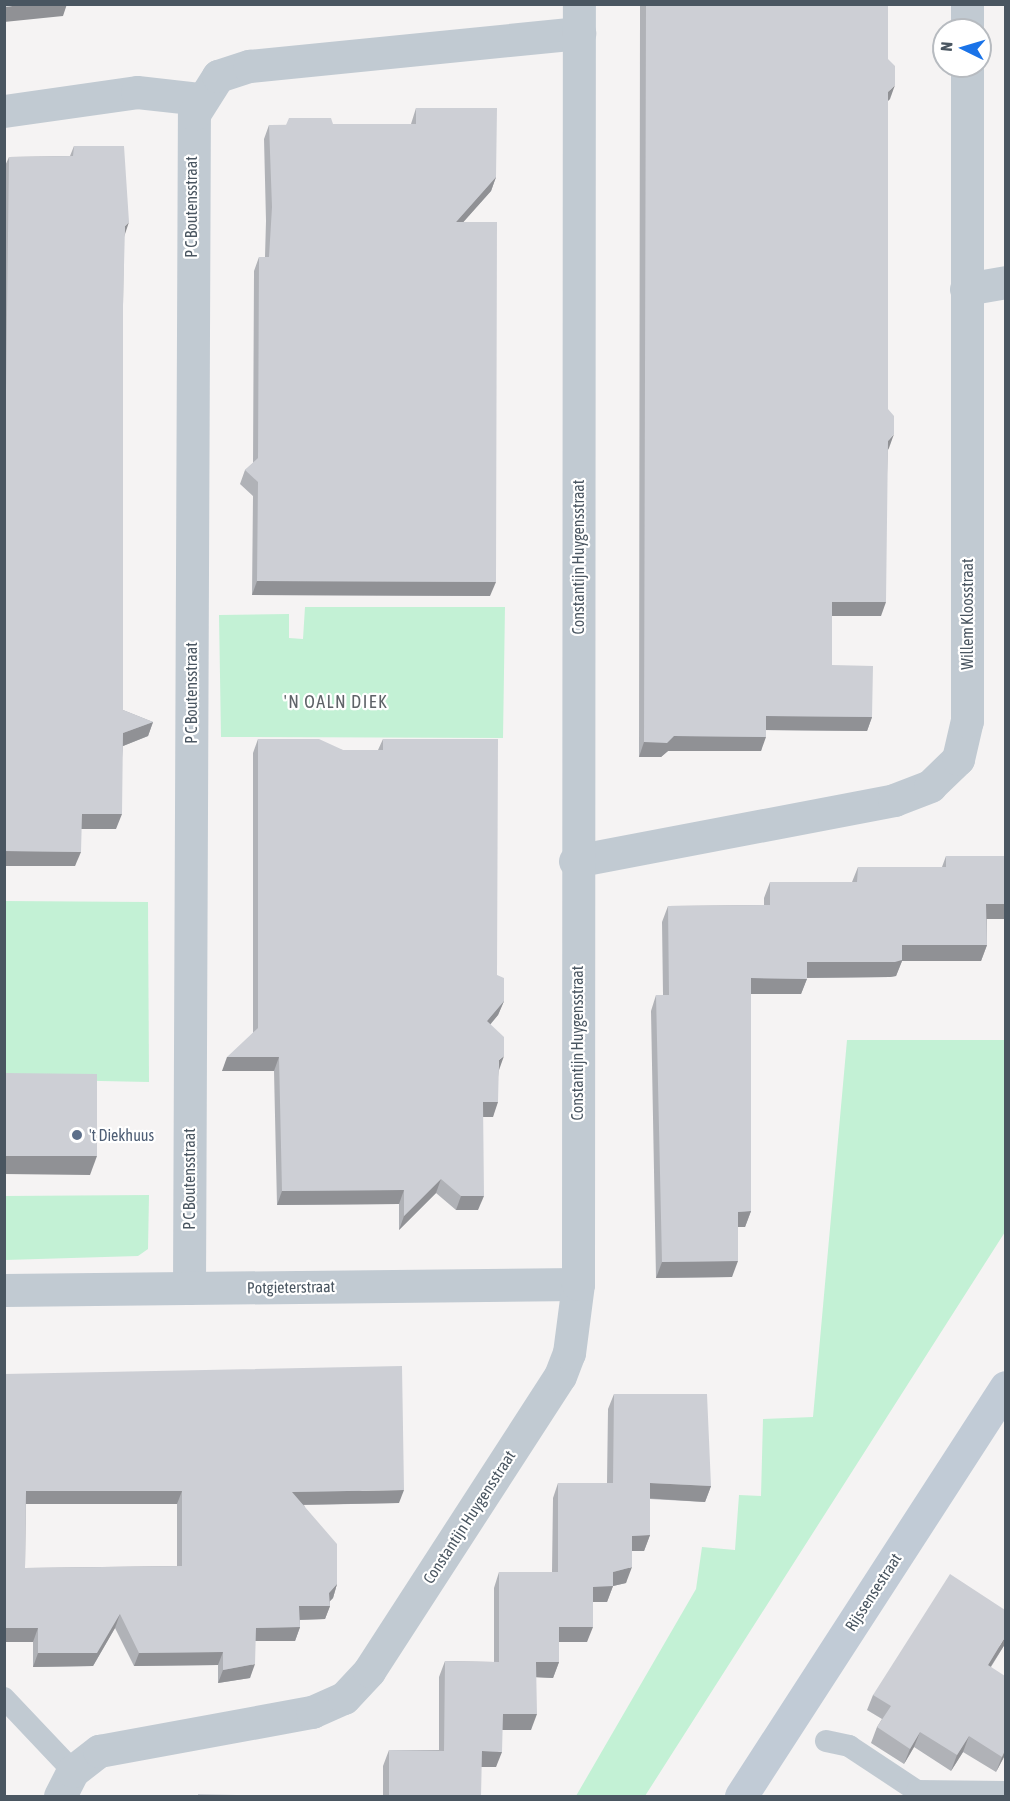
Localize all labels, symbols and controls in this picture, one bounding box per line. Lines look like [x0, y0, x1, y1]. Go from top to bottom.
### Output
north arrow [932, 18, 992, 78]
text: N [937, 41, 955, 52]
street label: P C Boutensstraat [181, 156, 201, 258]
street label: Constantijn Huygensstraat [568, 480, 588, 634]
street label: Willem Kloosstraat [957, 558, 977, 670]
street label: P C Boutensstraat [181, 642, 201, 744]
district label: 'N OALN DIEK [284, 691, 388, 713]
street label: Constantijn Huygensstraat [567, 966, 587, 1120]
place label: 't Diekhuus [89, 1125, 154, 1145]
marker: 't Diekhuus [70, 1128, 84, 1142]
street label: P C Boutensstraat [179, 1128, 199, 1230]
street label: Potgieterstraat [247, 1277, 335, 1297]
street label: Constantijn Huygensstraat [419, 1447, 519, 1587]
street label: Rijssensestraat [841, 1550, 905, 1634]

